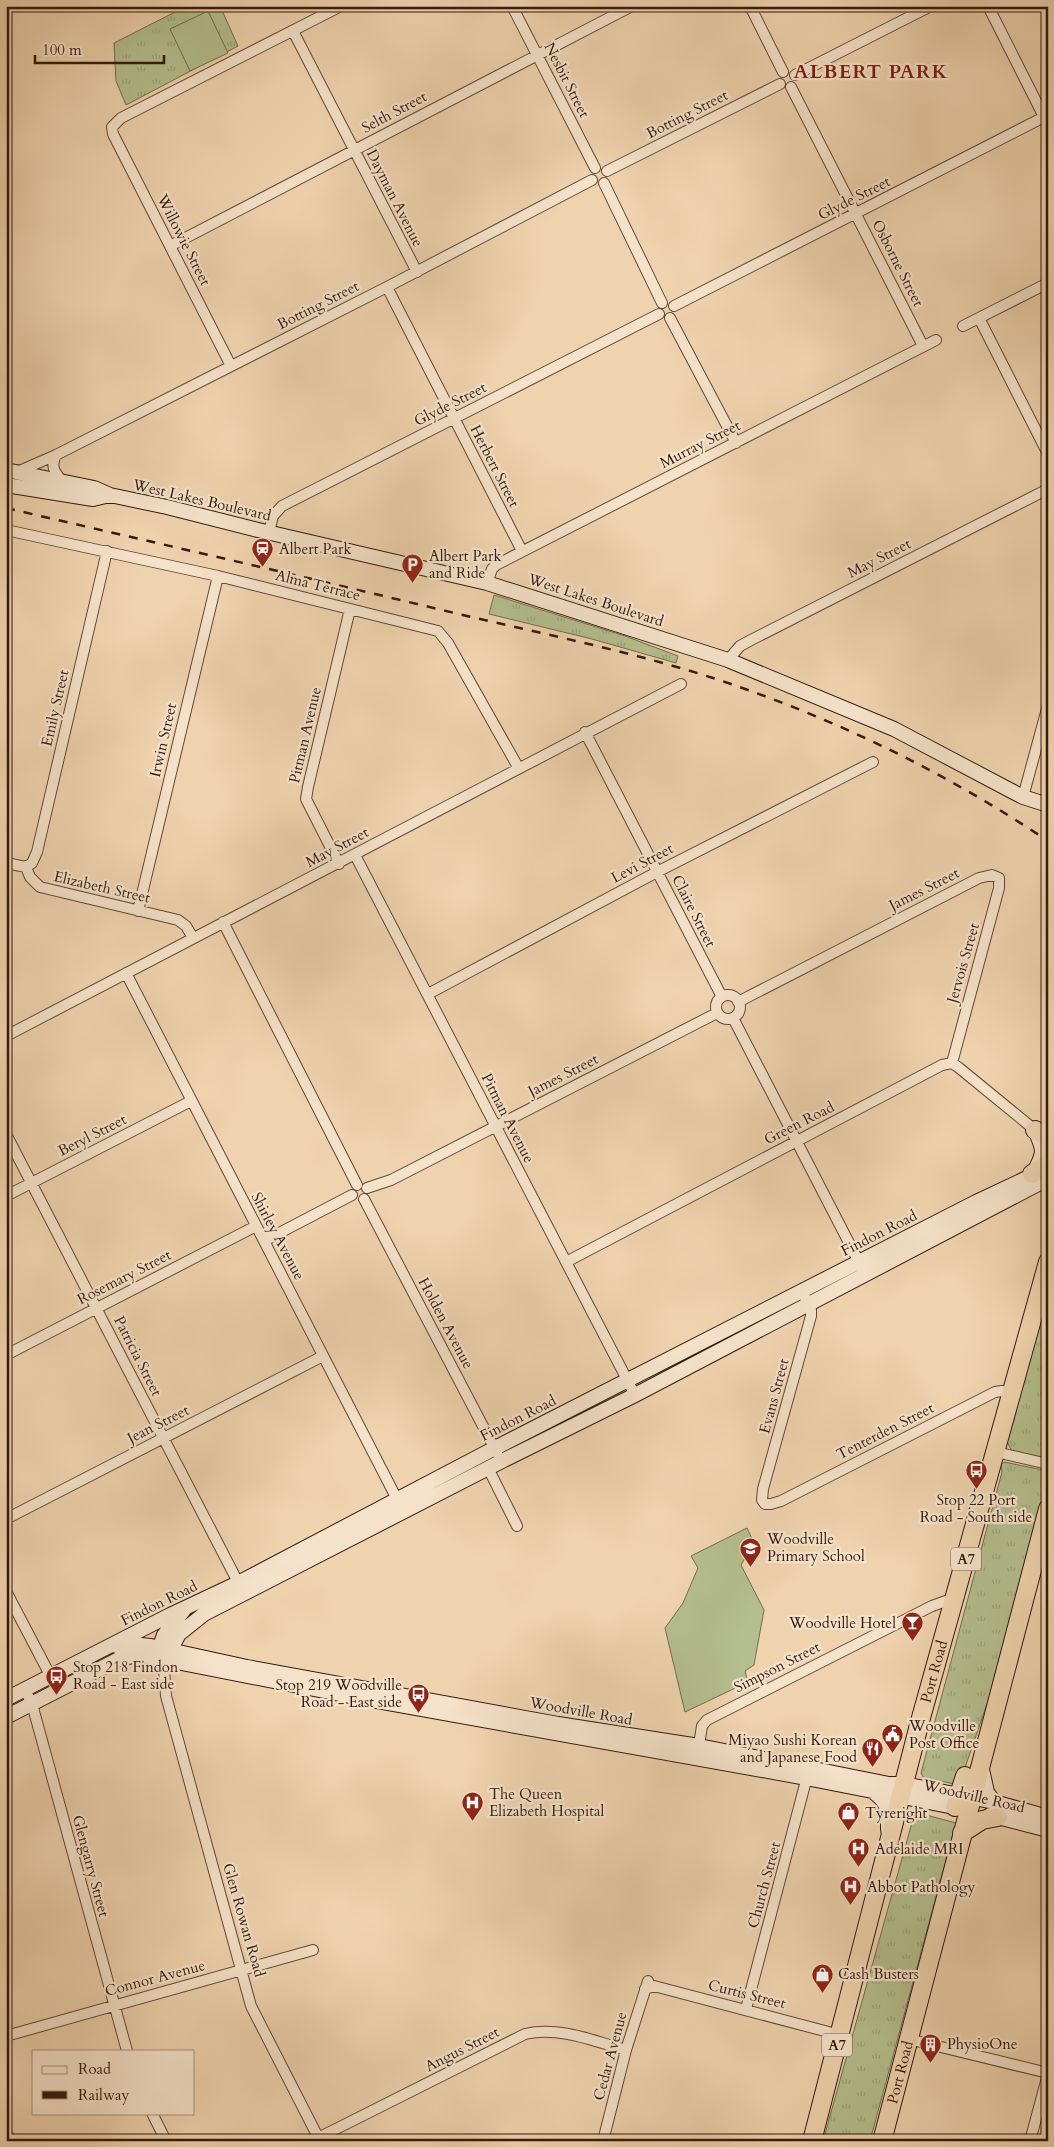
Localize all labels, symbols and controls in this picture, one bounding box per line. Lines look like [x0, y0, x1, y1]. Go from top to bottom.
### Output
scale bar [35, 32, 164, 64]
street label: Nesbit Street [540, 39, 595, 121]
text: 100 m [42, 40, 82, 60]
district label: ALBERT PARK [793, 58, 949, 85]
street label: Botting Street [643, 85, 731, 143]
street label: Selth Street [358, 86, 430, 138]
street label: Dayman Avenue [362, 146, 428, 250]
street label: Glyde Street [814, 171, 894, 225]
street label: Willowie Street [152, 190, 216, 289]
street label: Osborne Street [868, 216, 929, 310]
street label: Botting Street [274, 276, 362, 334]
street label: Glyde Street [410, 377, 490, 431]
street label: Murray Street [656, 415, 744, 473]
street label: Herbert Street [466, 421, 524, 511]
street label: West Lakes Boulevard [130, 474, 273, 526]
street label: May Street [844, 533, 914, 582]
station icon: Albert Park [251, 537, 275, 568]
place label: Albert Park [279, 539, 351, 559]
place label: Albert Park and Ride [429, 546, 501, 583]
parking icon: Albert Park and Ride [401, 553, 425, 584]
street label: Alma Terrace [274, 565, 363, 605]
street label: West Lakes Boulevard [525, 568, 666, 631]
street label: Emily Street [36, 667, 74, 748]
street label: Pitman Avenue [284, 685, 326, 785]
street label: Irwin Street [145, 701, 181, 779]
street label: May Street [302, 822, 372, 872]
street label: Levi Street [607, 838, 677, 888]
street label: James Street [884, 863, 963, 916]
street label: Elizabeth Street [52, 866, 152, 908]
street label: Claire Street [667, 872, 721, 951]
street label: Jervois Street [941, 920, 984, 1007]
street label: James Street [523, 1049, 602, 1102]
street label: Pitman Avenue [477, 1070, 539, 1166]
street label: Green Road [760, 1097, 838, 1149]
street label: Beryl Street [54, 1109, 130, 1161]
street label: Shirley Avenue [246, 1189, 310, 1284]
street label: Findon Road [838, 1205, 920, 1261]
street label: Rosemary Street [74, 1245, 175, 1309]
street label: Holden Avenue [414, 1274, 478, 1372]
street label: Patricia Street [109, 1313, 167, 1400]
street label: Evans Street [754, 1356, 794, 1436]
street label: Findon Road [477, 1390, 559, 1446]
street label: Tenterden Street [833, 1398, 937, 1464]
street label: Jean Street [122, 1400, 193, 1449]
bus stop icon: Stop 22 Port Road - South side [964, 1459, 988, 1490]
place label: Stop 22 Port Road - South side [920, 1490, 1032, 1527]
place label: Woodville Primary School [766, 1529, 865, 1566]
school or university icon: Woodville Primary School [739, 1536, 763, 1567]
road number: A7 [951, 1548, 981, 1570]
street label: Findon Road [117, 1576, 201, 1630]
bar icon: Woodville Hotel [900, 1611, 924, 1642]
place label: Woodville Hotel [788, 1613, 896, 1633]
street label: Simpson Street [731, 1637, 824, 1697]
street label: Port Road [916, 1638, 952, 1705]
place label: Stop 218 Findon Road - East side [73, 1657, 179, 1694]
bus stop icon: Stop 218 Findon Road - East side [45, 1664, 69, 1695]
place label: Stop 219 Woodville Road - East side [276, 1675, 402, 1712]
bus stop icon: Stop 219 Woodville Road - East side [406, 1682, 430, 1713]
street label: Woodville Road [527, 1692, 634, 1730]
place label: Woodville Post Office [908, 1716, 980, 1753]
public building icon: Woodville Post Office [881, 1723, 905, 1754]
place label: Miyao Sushi Korean and Japanese Food [728, 1730, 857, 1767]
restaurant icon: Miyao Sushi Korean and Japanese Food [861, 1737, 885, 1768]
street label: Woodville Road [920, 1774, 1027, 1817]
place label: The Queen Elizabeth Hospital [489, 1784, 604, 1821]
hospital icon: The Queen Elizabeth Hospital [461, 1791, 485, 1822]
shop icon: Tyreright [837, 1801, 861, 1832]
place label: Tyreright [865, 1803, 928, 1823]
street label: Glengarry Street [68, 1813, 114, 1919]
hospital icon: Adelaide MRI [847, 1837, 871, 1868]
street label: Church Street [743, 1839, 785, 1930]
place label: Adelaide MRI [875, 1839, 963, 1859]
street label: Glen Rowan Road [218, 1861, 270, 1979]
hospital icon: Abbot Pathology [839, 1875, 863, 1906]
place label: Abbot Pathology [867, 1877, 975, 1897]
street label: Connor Avenue [103, 1955, 207, 2001]
shop icon: Cash Busters [810, 1962, 834, 1993]
place label: Cash Busters [838, 1964, 919, 1984]
street label: Curtis Street [706, 1975, 788, 2013]
street label: Cedar Avenue [589, 2009, 631, 2102]
street label: Angus Street [421, 2022, 503, 2076]
building icon: PhysioOne [919, 2032, 943, 2063]
road number: A7 [822, 2034, 852, 2056]
place label: PhysioOne [947, 2034, 1018, 2054]
street label: Port Road [882, 2039, 918, 2106]
legend [32, 2050, 195, 2114]
text: Road [78, 2059, 111, 2079]
text: Railway [78, 2085, 129, 2105]

